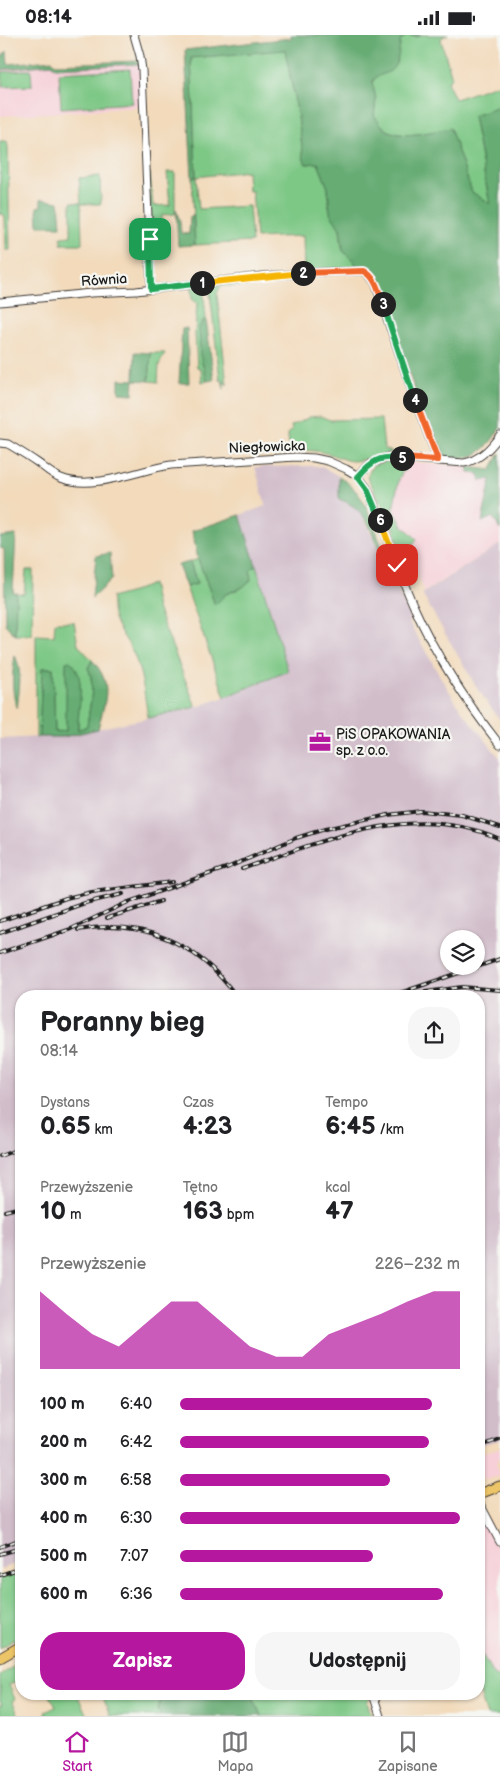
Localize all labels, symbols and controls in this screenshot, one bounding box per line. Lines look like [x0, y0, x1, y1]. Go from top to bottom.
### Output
text: 08:14 [25, 6, 72, 29]
pin [129, 218, 171, 260]
icon: arrive [136, 225, 164, 253]
pin: 2 [290, 261, 316, 285]
text: 2 [299, 265, 308, 282]
street label: Równia [80, 270, 128, 290]
pin: 1 [190, 271, 214, 295]
text: 1 [200, 275, 205, 292]
pin: 3 [370, 291, 396, 317]
text: 3 [379, 296, 388, 313]
pin: 4 [402, 387, 428, 413]
text: 4 [411, 392, 420, 409]
street label: Niegłowicka [228, 437, 306, 457]
pin: 5 [390, 445, 414, 471]
text: 5 [398, 450, 407, 467]
pin: 6 [368, 507, 392, 533]
text: 6 [376, 512, 385, 529]
pin [376, 544, 418, 586]
icon: check [383, 551, 411, 579]
place label: PiS OPAKOWANIA sp. z o.o. [336, 726, 451, 759]
office icon: PiS OPAKOWANIA sp. z o.o. [307, 729, 333, 755]
map controls [440, 930, 485, 975]
button: layers [440, 930, 485, 975]
text: Poranny bieg [40, 1006, 205, 1039]
button: share [408, 1007, 460, 1059]
text: 08:14 [40, 1042, 78, 1061]
text: Dystans [40, 1094, 90, 1111]
text: Czas [183, 1094, 214, 1111]
text: Tempo [325, 1094, 368, 1111]
text: 0.65 [40, 1111, 91, 1142]
text: 4:23 [183, 1111, 232, 1142]
text: 6:45 [325, 1111, 376, 1142]
text: km [91, 1121, 113, 1138]
text: /km [376, 1121, 404, 1138]
text: Przewyższenie [40, 1179, 133, 1196]
text: Tętno [183, 1179, 218, 1196]
text: kcal [325, 1179, 350, 1196]
text: 10 [40, 1196, 66, 1227]
text: 163 [183, 1196, 223, 1227]
text: 47 [325, 1196, 354, 1227]
text: m [66, 1206, 81, 1223]
text: bpm [223, 1206, 254, 1223]
text: Przewyższenie [40, 1255, 146, 1274]
text: 226–232 m [375, 1255, 460, 1274]
text: 100 m [40, 1395, 85, 1414]
text: 6:40 [120, 1395, 152, 1414]
text: 200 m [40, 1433, 87, 1452]
text: 6:42 [120, 1433, 152, 1452]
text: 300 m [40, 1471, 87, 1490]
text: 6:58 [120, 1471, 152, 1490]
text: 400 m [40, 1509, 87, 1528]
text: 6:30 [120, 1509, 152, 1528]
text: 500 m [40, 1547, 87, 1566]
text: 7:07 [120, 1547, 148, 1566]
text: 600 m [40, 1585, 88, 1604]
text: 6:36 [120, 1585, 153, 1604]
button: Zapisz [40, 1632, 245, 1690]
button: Udostępnij [255, 1632, 460, 1690]
tab: Start [63, 1728, 92, 1775]
tab: Mapa [217, 1728, 253, 1775]
tab: Zapisane [379, 1728, 437, 1775]

